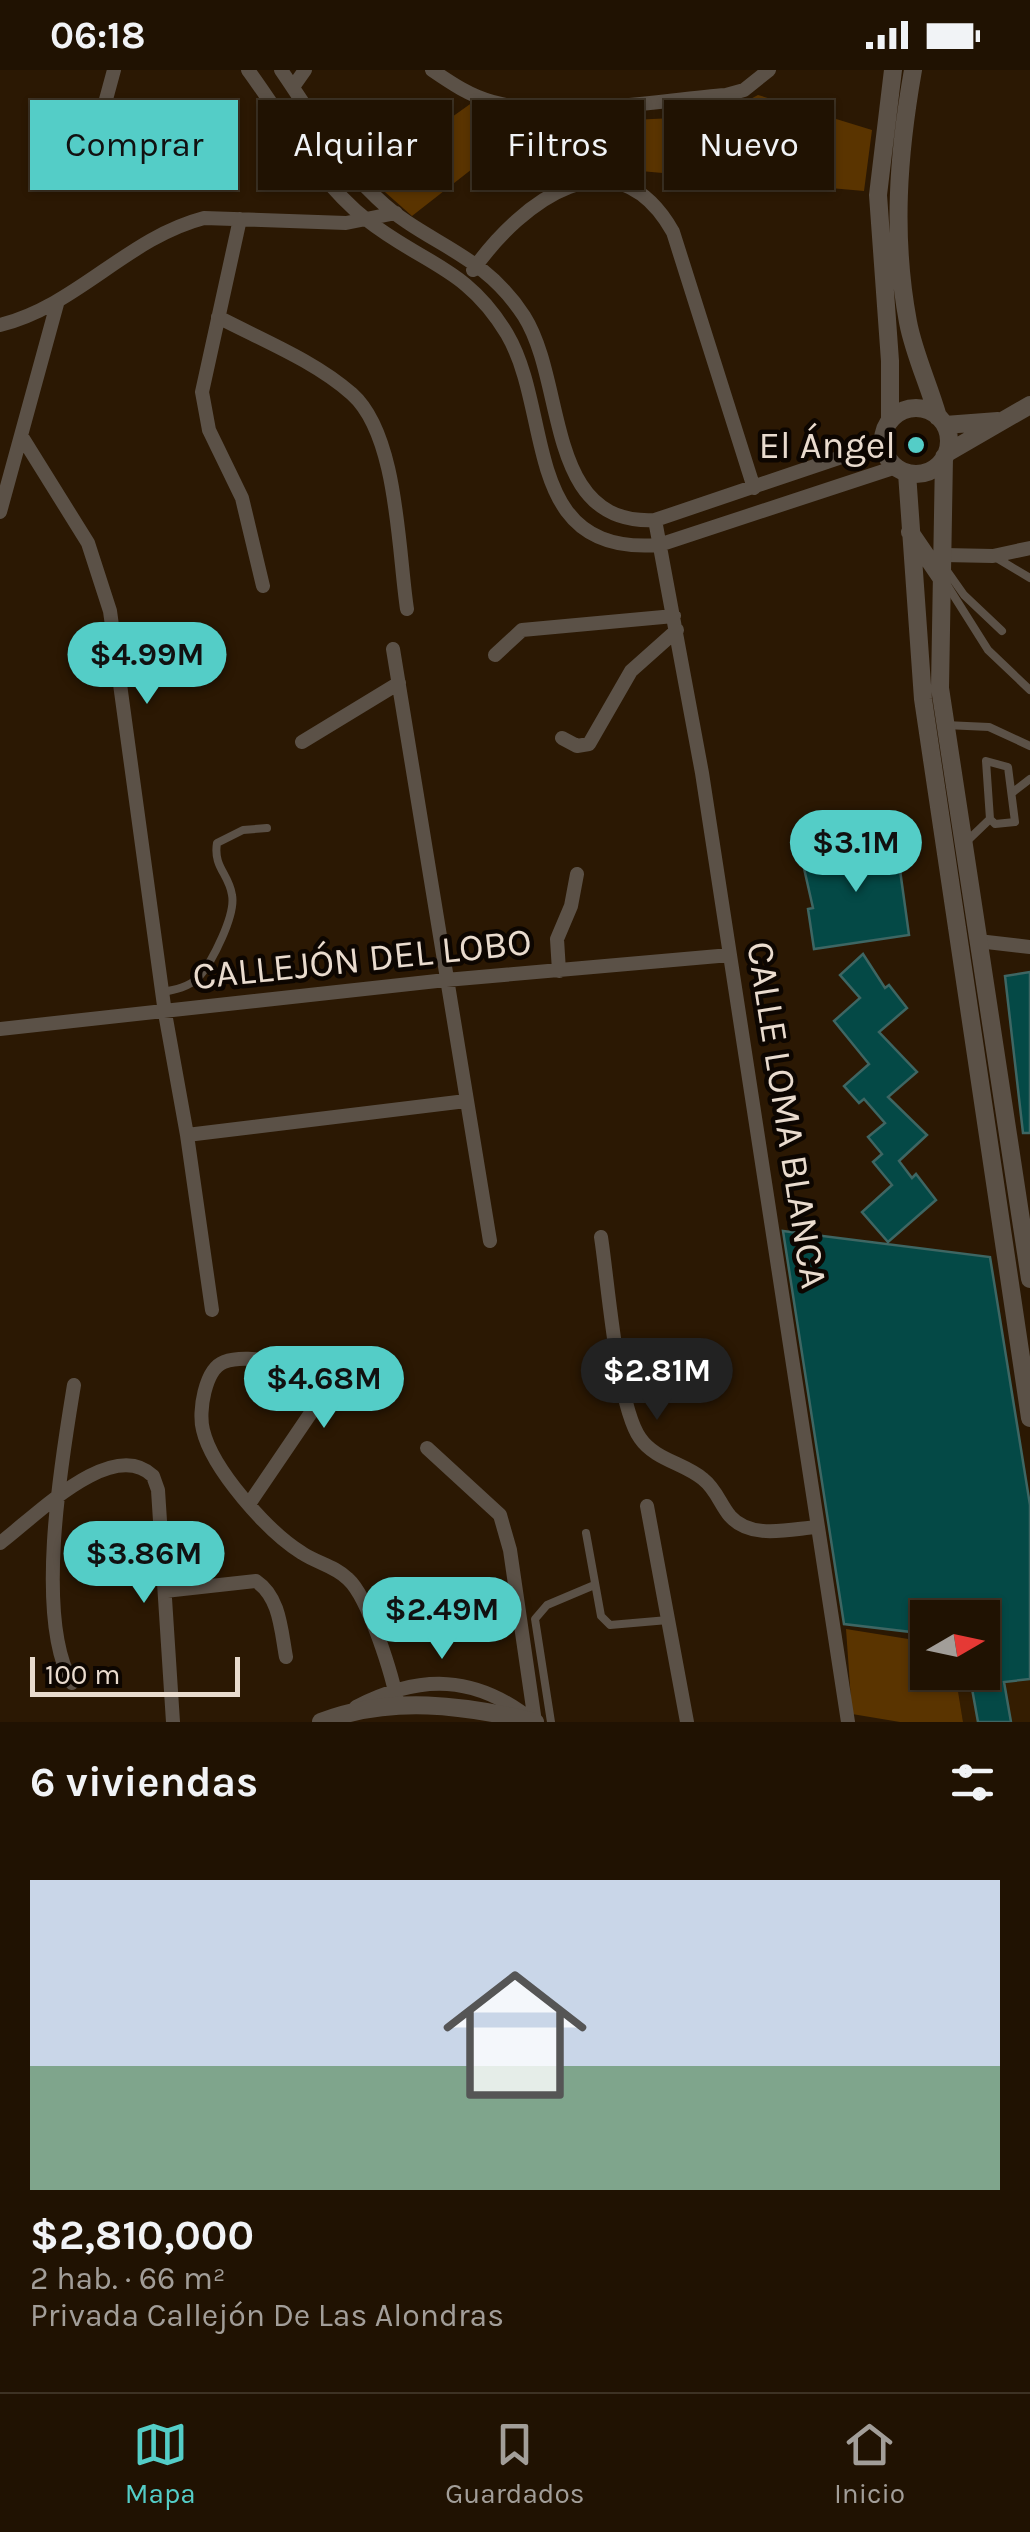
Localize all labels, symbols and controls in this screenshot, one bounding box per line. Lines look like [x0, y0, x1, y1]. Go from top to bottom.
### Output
text: 06:18 [50, 13, 145, 58]
chip: Comprar [30, 100, 238, 190]
chip: Alquilar [258, 100, 452, 190]
chip: Filtros [472, 100, 644, 190]
chip: Nuevo [664, 100, 834, 190]
place label: El Ángel [759, 422, 896, 468]
marker: El Ángel [905, 434, 927, 456]
pin: $4.99M [66, 622, 228, 707]
text: $4.99M [90, 636, 205, 673]
pin: $3.1M [786, 810, 926, 895]
text: $3.1M [812, 824, 900, 861]
street label: CALLEJÓN DEL LOBO [190, 919, 534, 999]
street label: CALLE LOMA BLANCA [737, 938, 837, 1292]
pin: $2.81M [576, 1338, 738, 1423]
pin: $4.68M [243, 1346, 405, 1431]
text: $2.81M [603, 1352, 711, 1389]
text: $4.68M [266, 1360, 382, 1397]
pin: $3.86M [63, 1521, 225, 1606]
text: $3.86M [86, 1535, 202, 1572]
pin: $2.49M [361, 1577, 523, 1662]
text: $2.49M [385, 1591, 499, 1628]
north arrow [910, 1600, 1000, 1690]
map controls [910, 1600, 1000, 1690]
scale bar [30, 1652, 240, 1696]
text: 100 m [45, 1658, 120, 1691]
icon: filters [945, 1755, 1000, 1810]
text: 6 viviendas [30, 1757, 258, 1807]
icon: home [425, 1945, 605, 2125]
text: $2,810,000 [30, 2210, 254, 2260]
text: 2 hab. · 66 m² [30, 2260, 226, 2297]
text: Privada Callejón De Las Alondras [30, 2297, 504, 2334]
tab: Mapa [125, 2417, 196, 2510]
tab: Guardados [445, 2417, 584, 2510]
tab: Inicio [834, 2417, 905, 2510]

